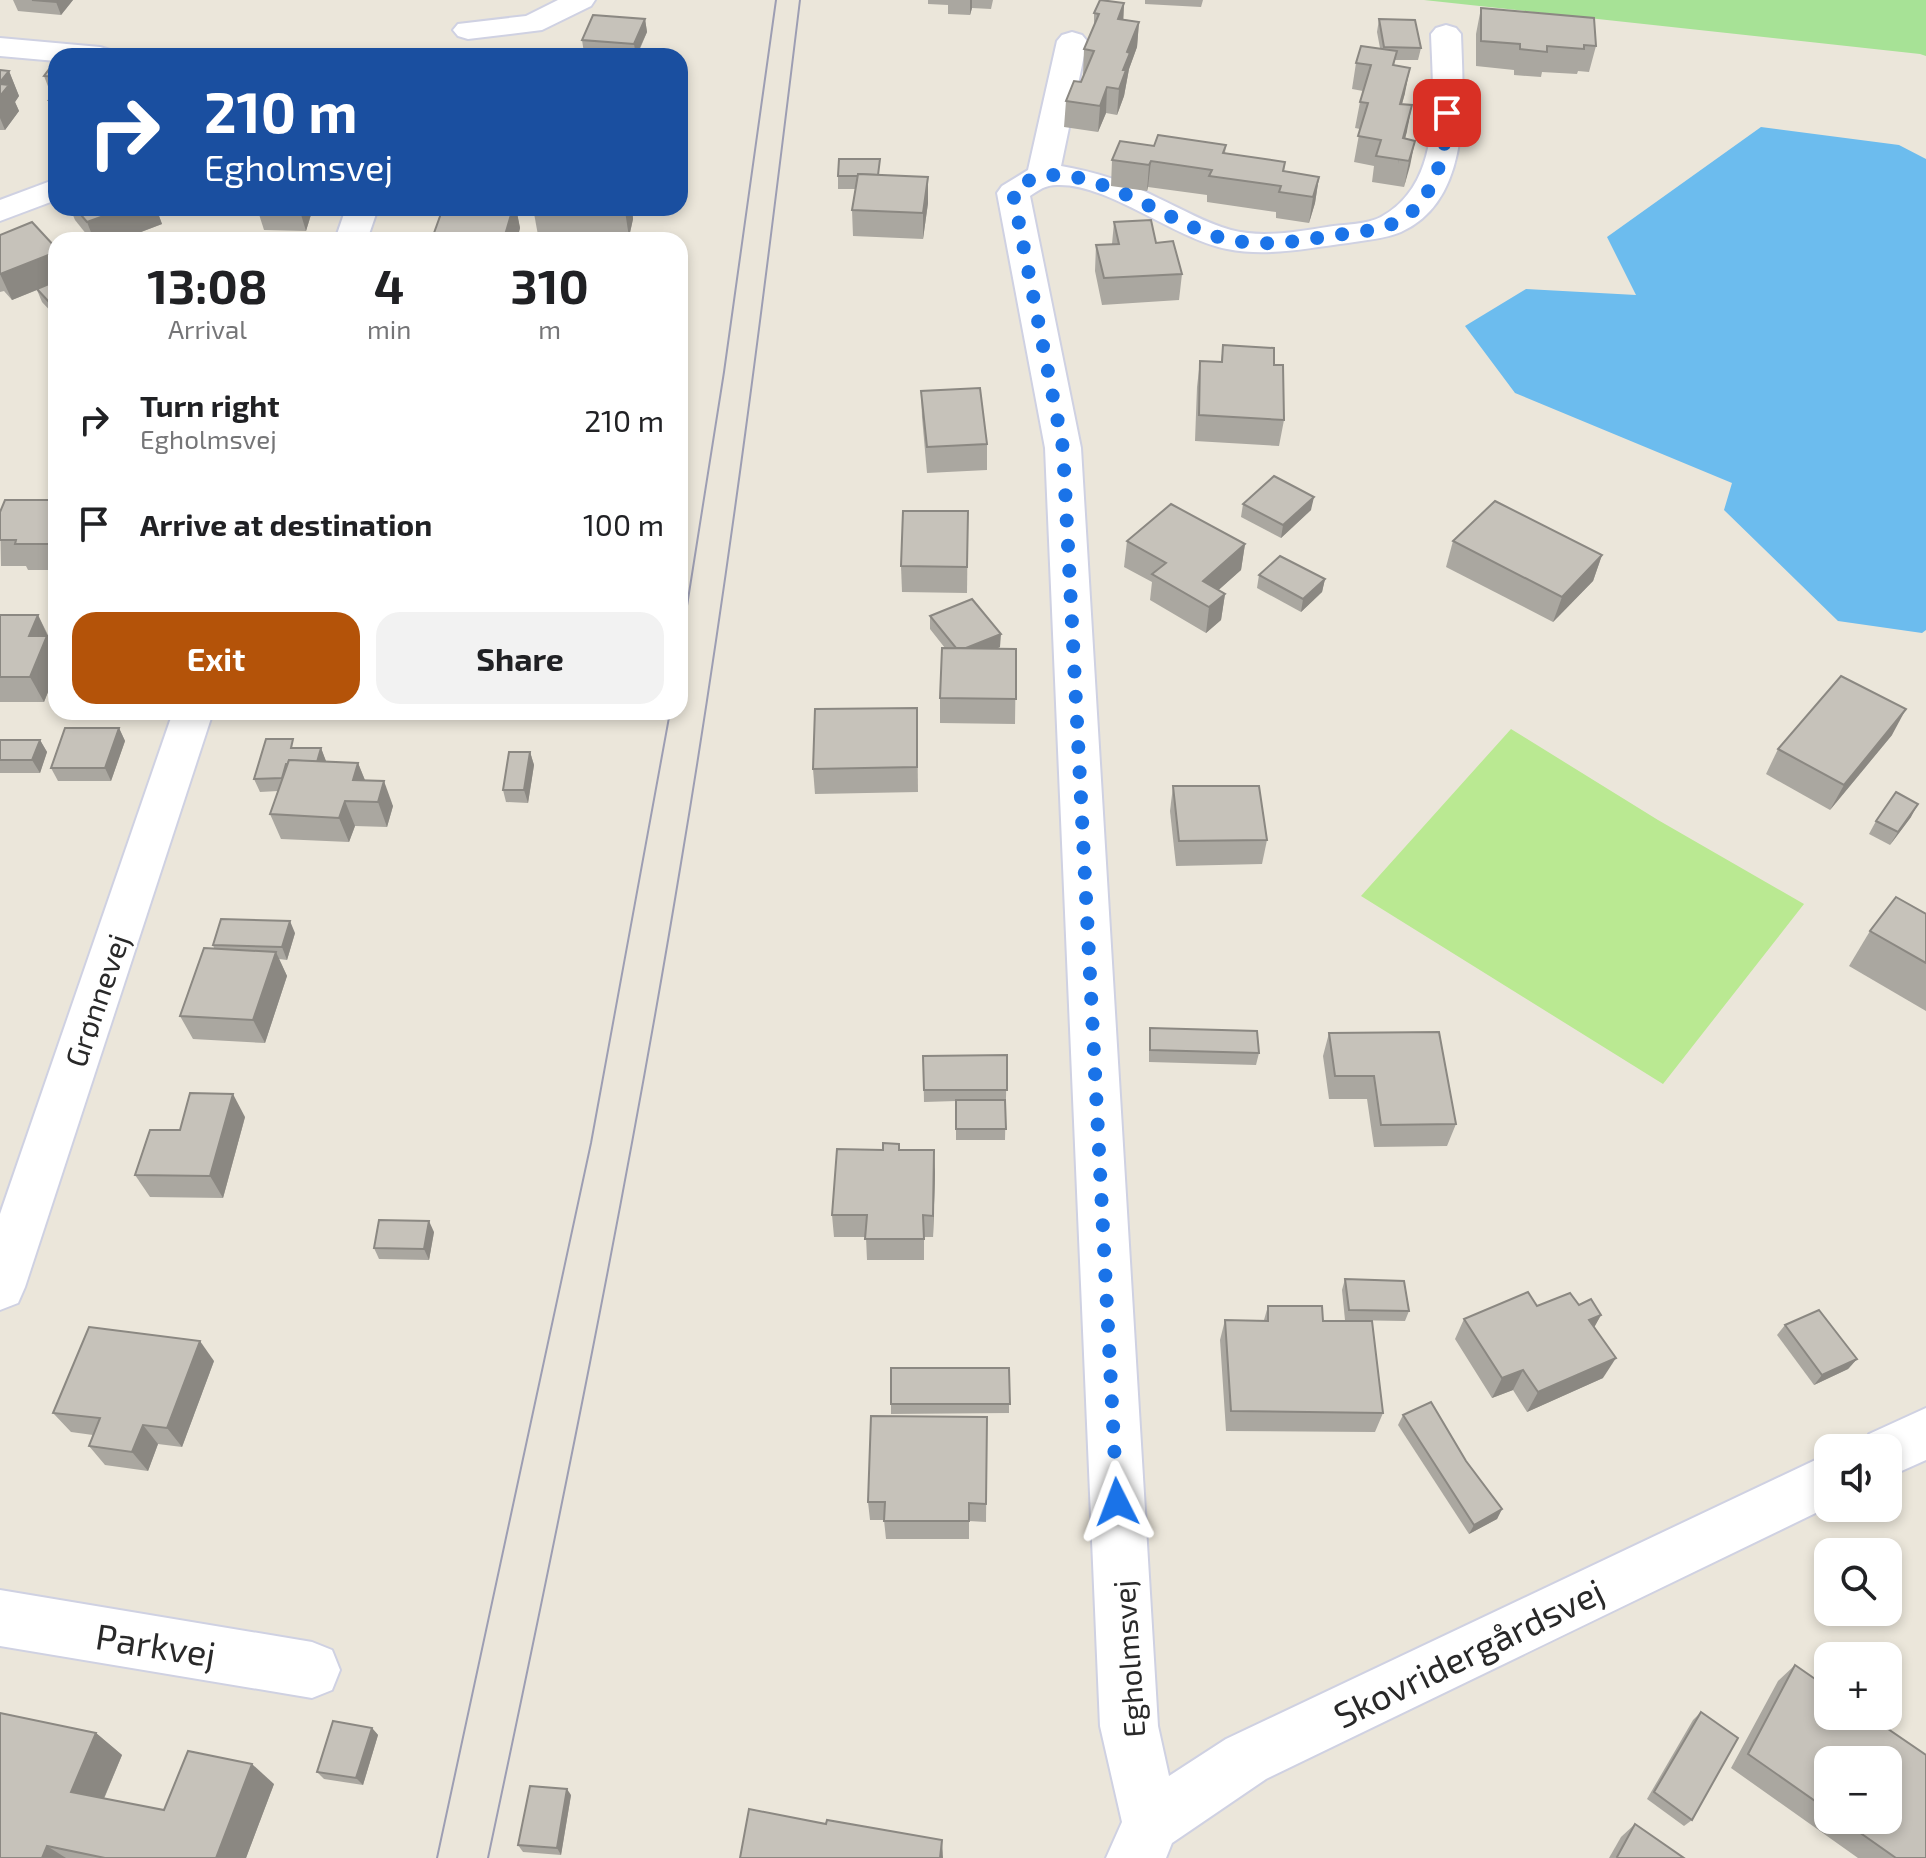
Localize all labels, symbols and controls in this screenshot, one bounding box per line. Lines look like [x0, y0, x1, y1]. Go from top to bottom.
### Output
text: 210 m [204, 77, 358, 144]
pin [1413, 79, 1481, 147]
icon: right [72, 80, 176, 184]
icon: arrive [1425, 91, 1469, 135]
text: Egholmsvej [204, 145, 393, 188]
text: 13:08 [147, 256, 268, 314]
text: 4 [374, 256, 404, 314]
text: 310 [510, 256, 589, 314]
text: Arrival [168, 313, 247, 344]
text: min [367, 313, 411, 344]
text: m [538, 313, 561, 344]
text: Turn right [140, 387, 280, 423]
icon: right [72, 398, 116, 442]
text: 210 m [584, 402, 664, 438]
text: Egholmsvej [140, 423, 277, 454]
icon: arrive [72, 502, 116, 546]
text: Arrive at destination [140, 506, 432, 542]
text: 100 m [583, 506, 664, 542]
button: Exit [72, 612, 360, 704]
button: Share [376, 612, 664, 704]
street label: Grønnevej [56, 929, 136, 1071]
map controls [1814, 1434, 1902, 1834]
button: sound [1814, 1434, 1902, 1522]
position arrow [1075, 1460, 1159, 1544]
button: search [1814, 1538, 1902, 1626]
street label: Skovridergårdsvej [1326, 1568, 1610, 1736]
street label: Egholmsvej [1105, 1579, 1151, 1739]
street label: Parkvej [93, 1613, 219, 1675]
button: + [1814, 1642, 1902, 1730]
button: − [1814, 1746, 1902, 1834]

